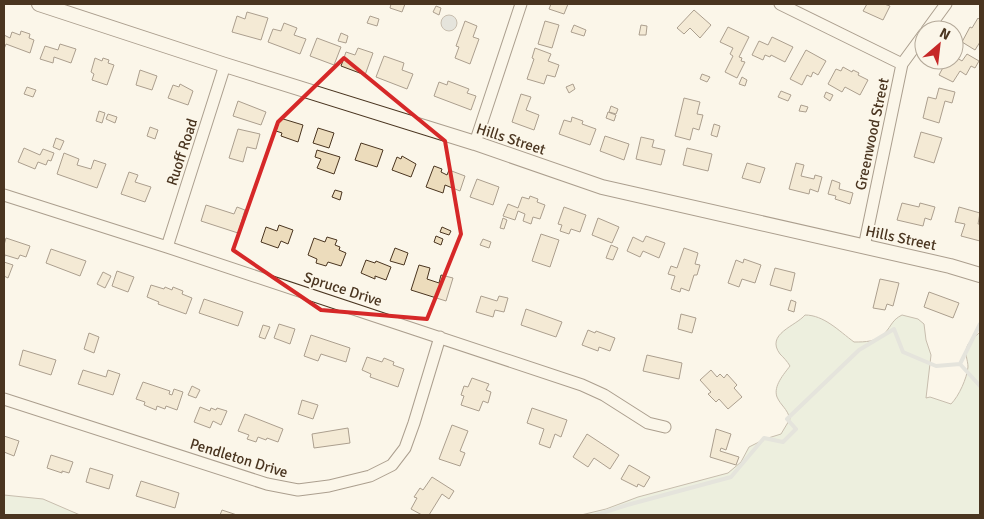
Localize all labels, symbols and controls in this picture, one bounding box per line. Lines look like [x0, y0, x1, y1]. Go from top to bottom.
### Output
north arrow [914, 20, 964, 70]
text: N [937, 24, 953, 44]
street label: Greenwood Street [851, 76, 893, 192]
street label: Ruoff Road [163, 116, 201, 188]
street label: Hills Street [474, 119, 548, 159]
street label: Hills Street [864, 222, 938, 254]
street label: Spruce Drive [302, 268, 384, 310]
street label: Pendleton Drive [188, 435, 290, 481]

